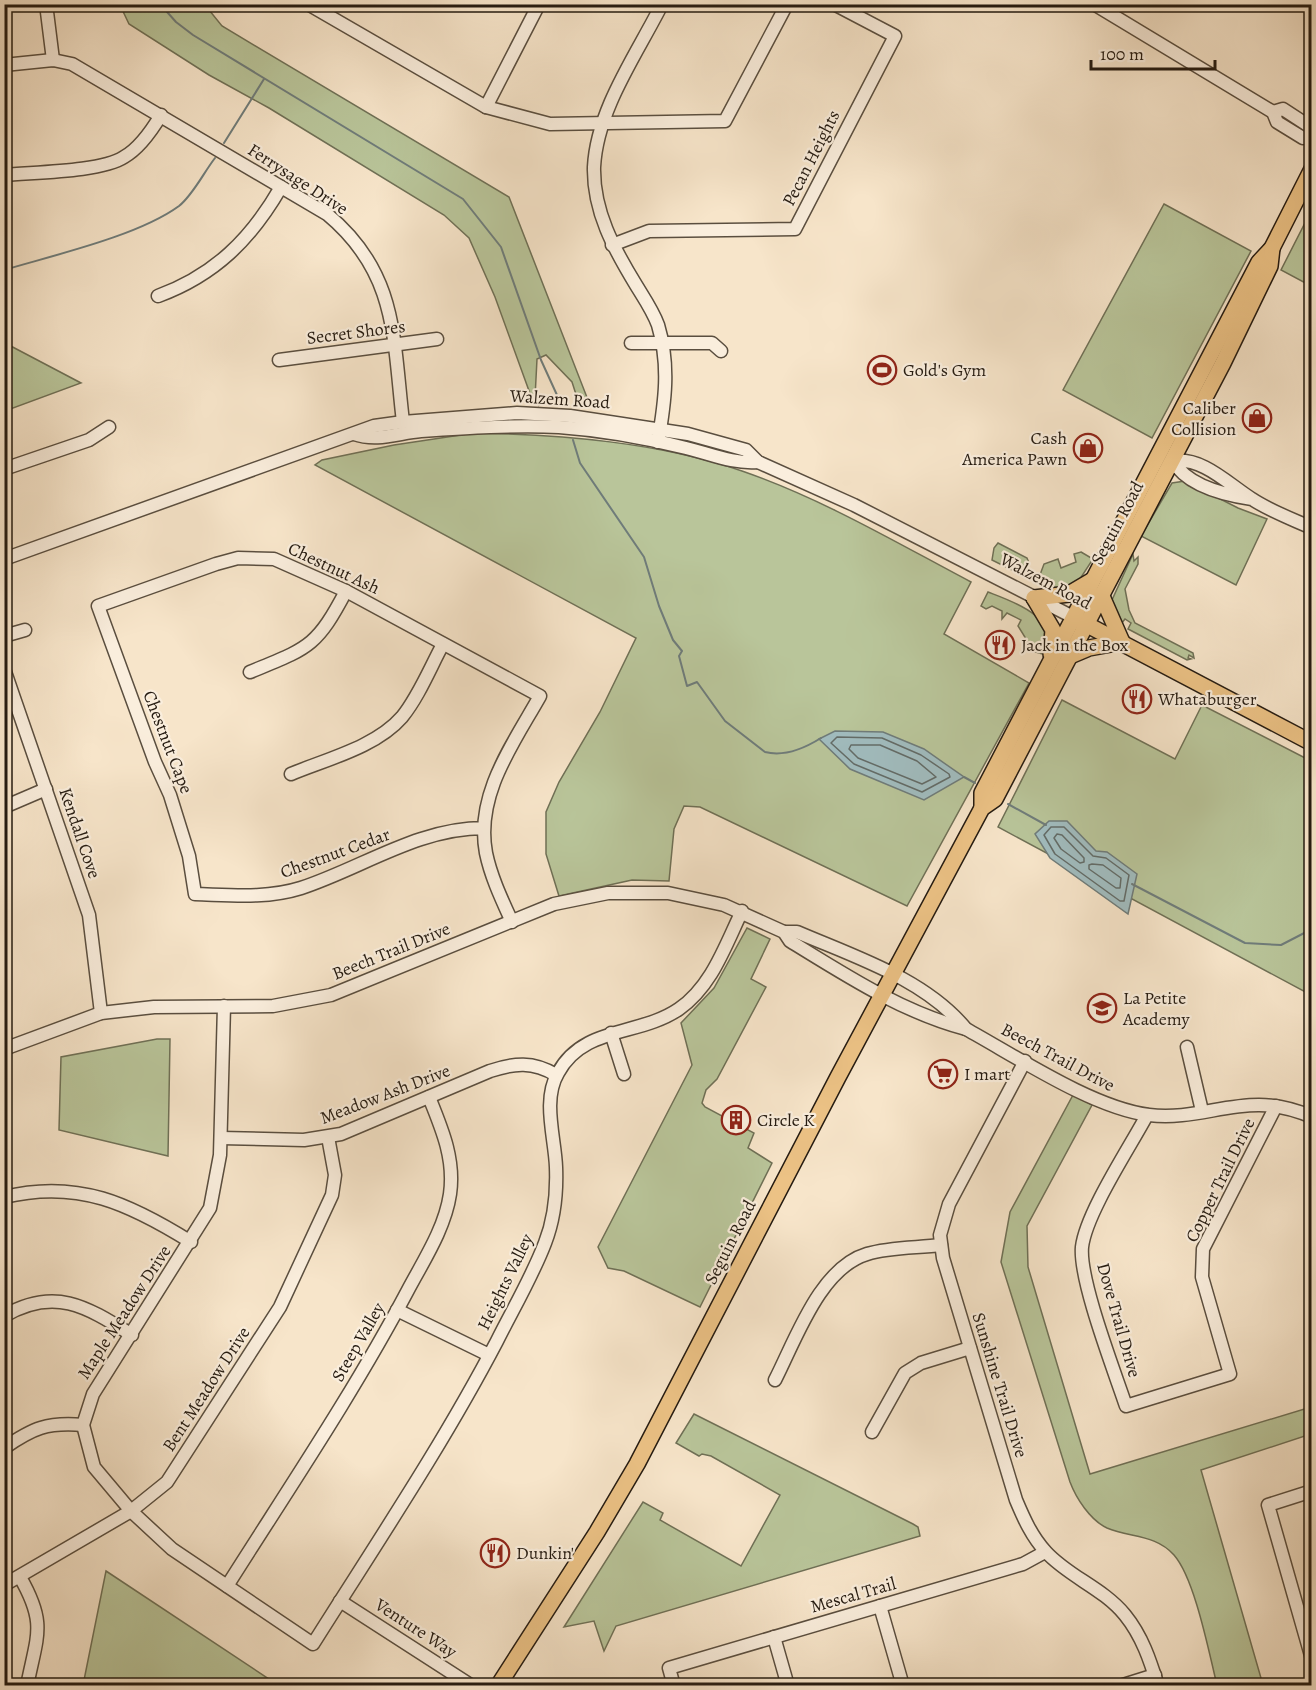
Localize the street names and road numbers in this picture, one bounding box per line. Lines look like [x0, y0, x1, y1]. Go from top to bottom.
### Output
street label: Pecan Heights [777, 106, 845, 210]
street label: Ferrysage Drive [243, 138, 353, 220]
street label: Secret Shores [305, 314, 407, 350]
street label: Walzem Road [508, 383, 611, 414]
street label: Seguin Road [1085, 477, 1149, 569]
street label: Chestnut Ash [284, 536, 384, 600]
street label: Walzem Road [995, 546, 1096, 615]
street label: Chestnut Cape [137, 687, 199, 797]
street label: Kendall Cove [53, 784, 107, 882]
street label: Chestnut Cedar [277, 822, 393, 884]
street label: Beech Trail Drive [328, 916, 454, 986]
street label: Beech Trail Drive [997, 1017, 1119, 1097]
street label: Meadow Ash Drive [317, 1058, 453, 1130]
street label: Copper Trail Drive [1180, 1114, 1260, 1246]
street label: Seguin Road [698, 1195, 762, 1288]
street label: Heights Valley [471, 1229, 539, 1334]
street label: Maple Meadow Drive [72, 1240, 176, 1384]
street label: Dove Trail Drive [1091, 1260, 1147, 1380]
street label: Steep Valley [326, 1297, 391, 1386]
street label: Sunshine Trail Drive [967, 1310, 1033, 1460]
street label: Bent Meadow Drive [157, 1322, 255, 1456]
street label: Mescal Trail [807, 1571, 899, 1619]
street label: Venture Way [370, 1592, 462, 1664]

